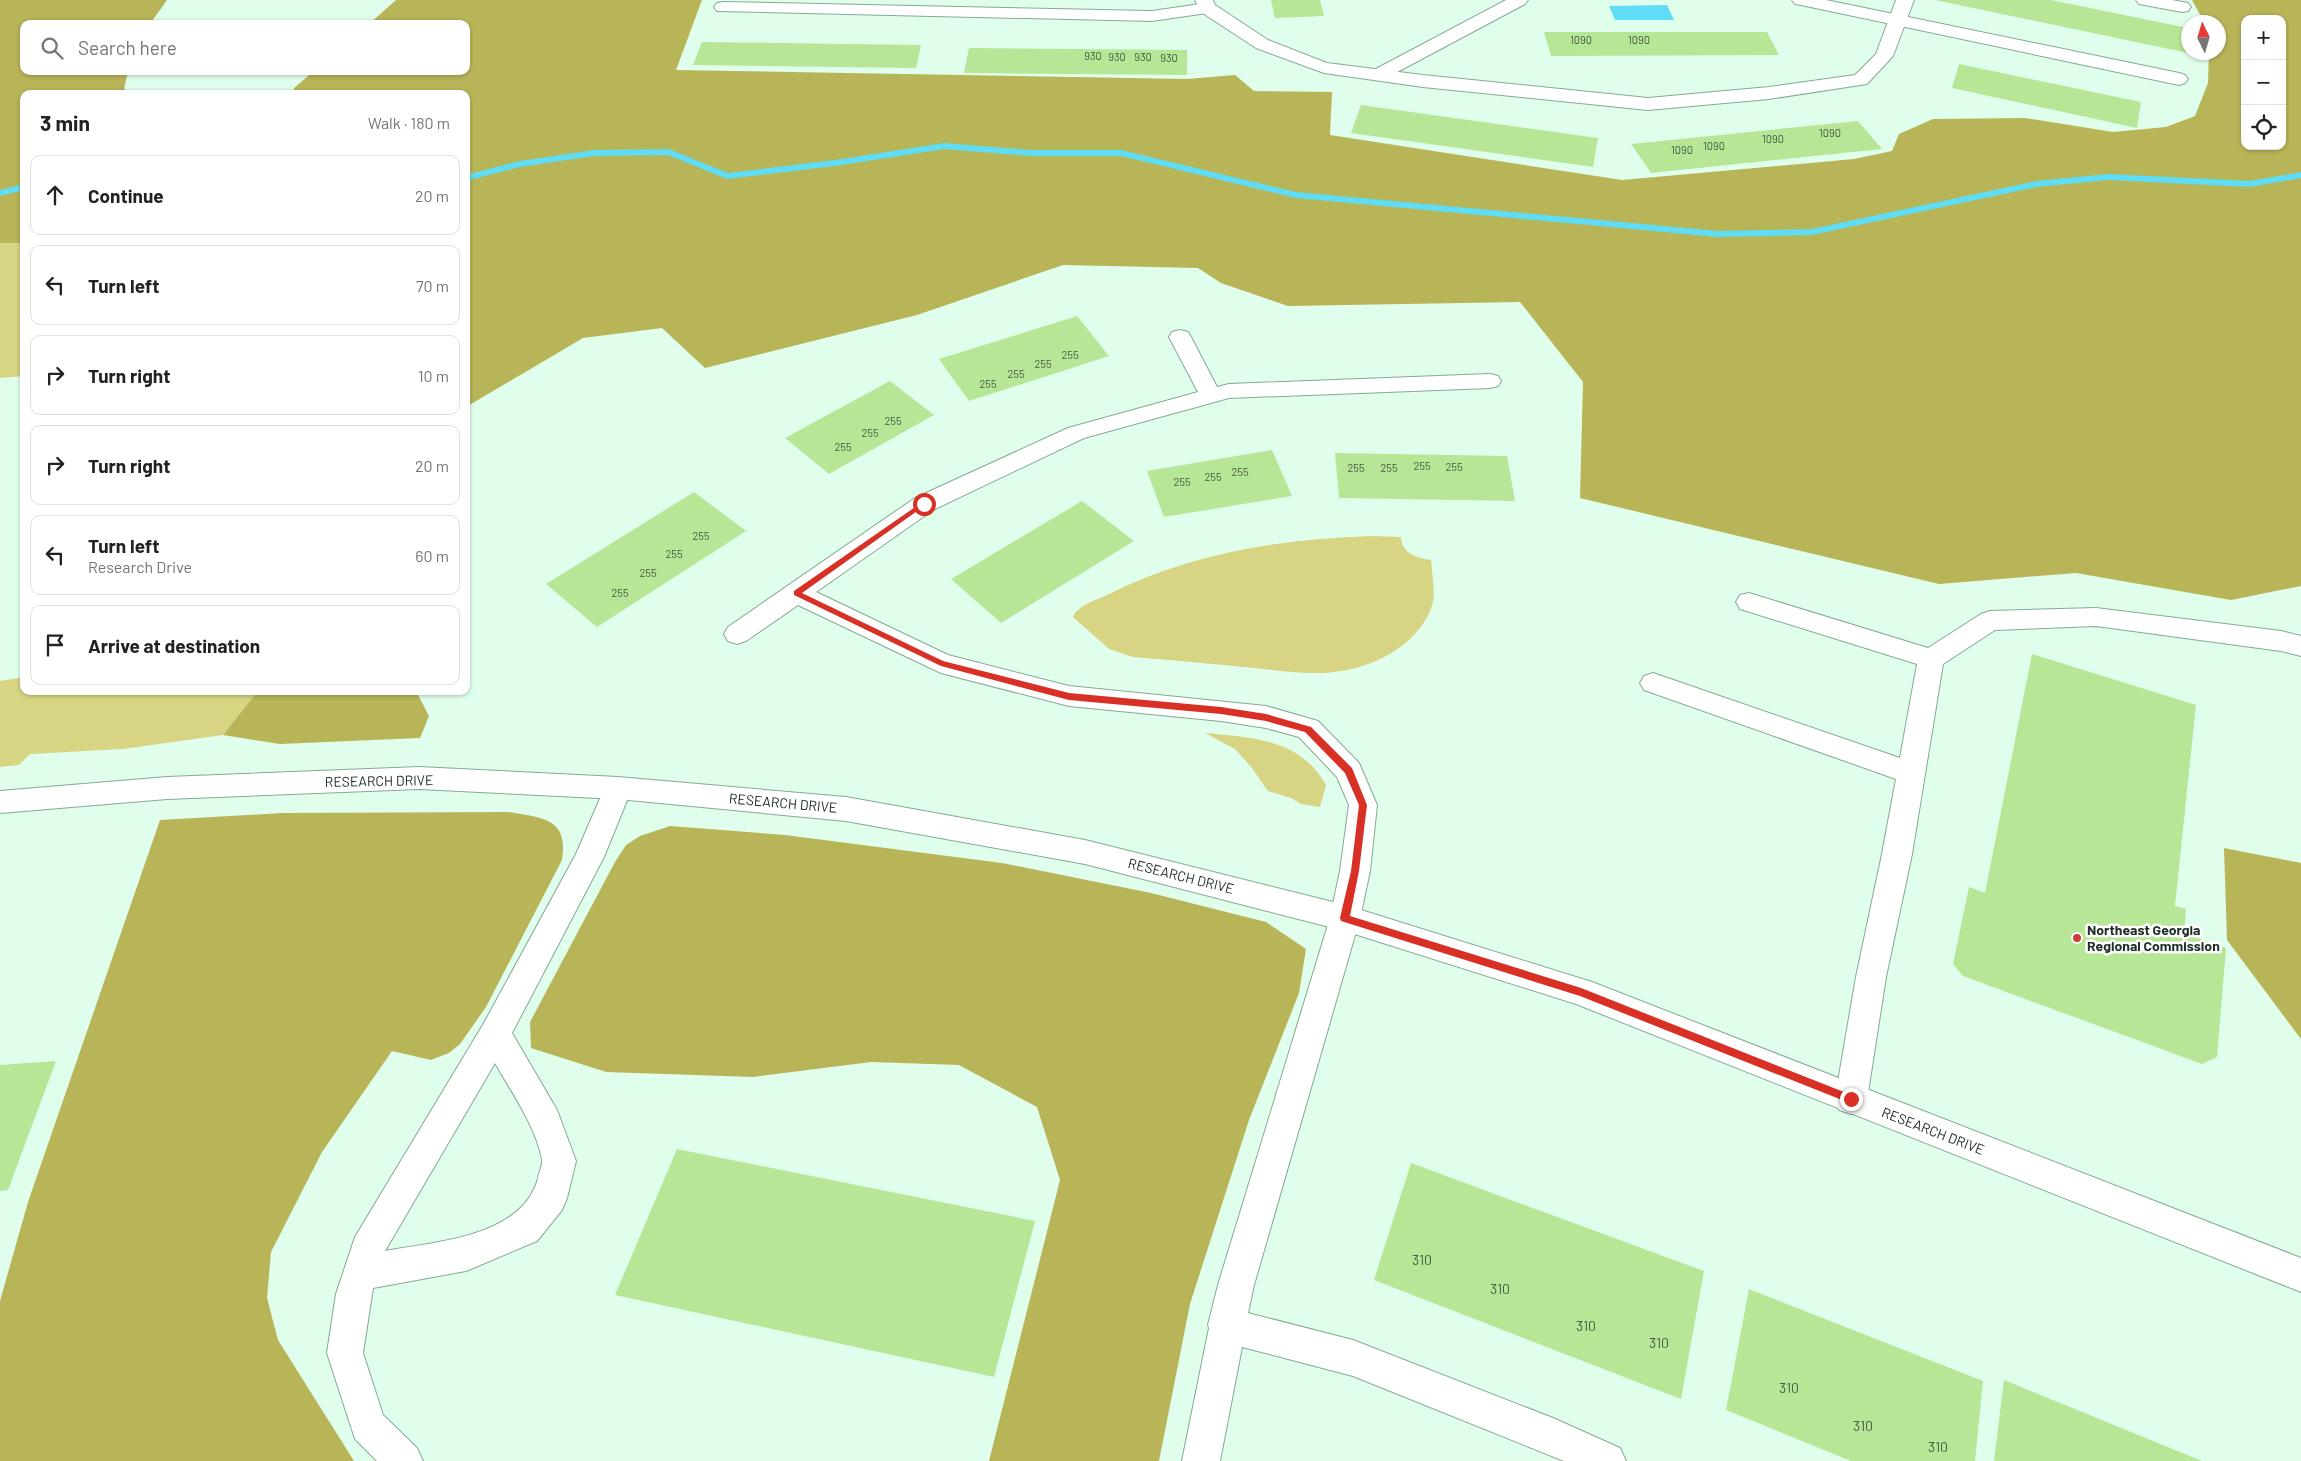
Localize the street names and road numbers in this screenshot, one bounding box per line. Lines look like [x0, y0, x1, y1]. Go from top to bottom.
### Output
street label: RESEARCH DRIVE [325, 771, 433, 790]
street label: RESEARCH DRIVE [728, 789, 838, 816]
street label: RESEARCH DRIVE [1126, 854, 1236, 897]
street label: RESEARCH DRIVE [1879, 1103, 1987, 1158]

